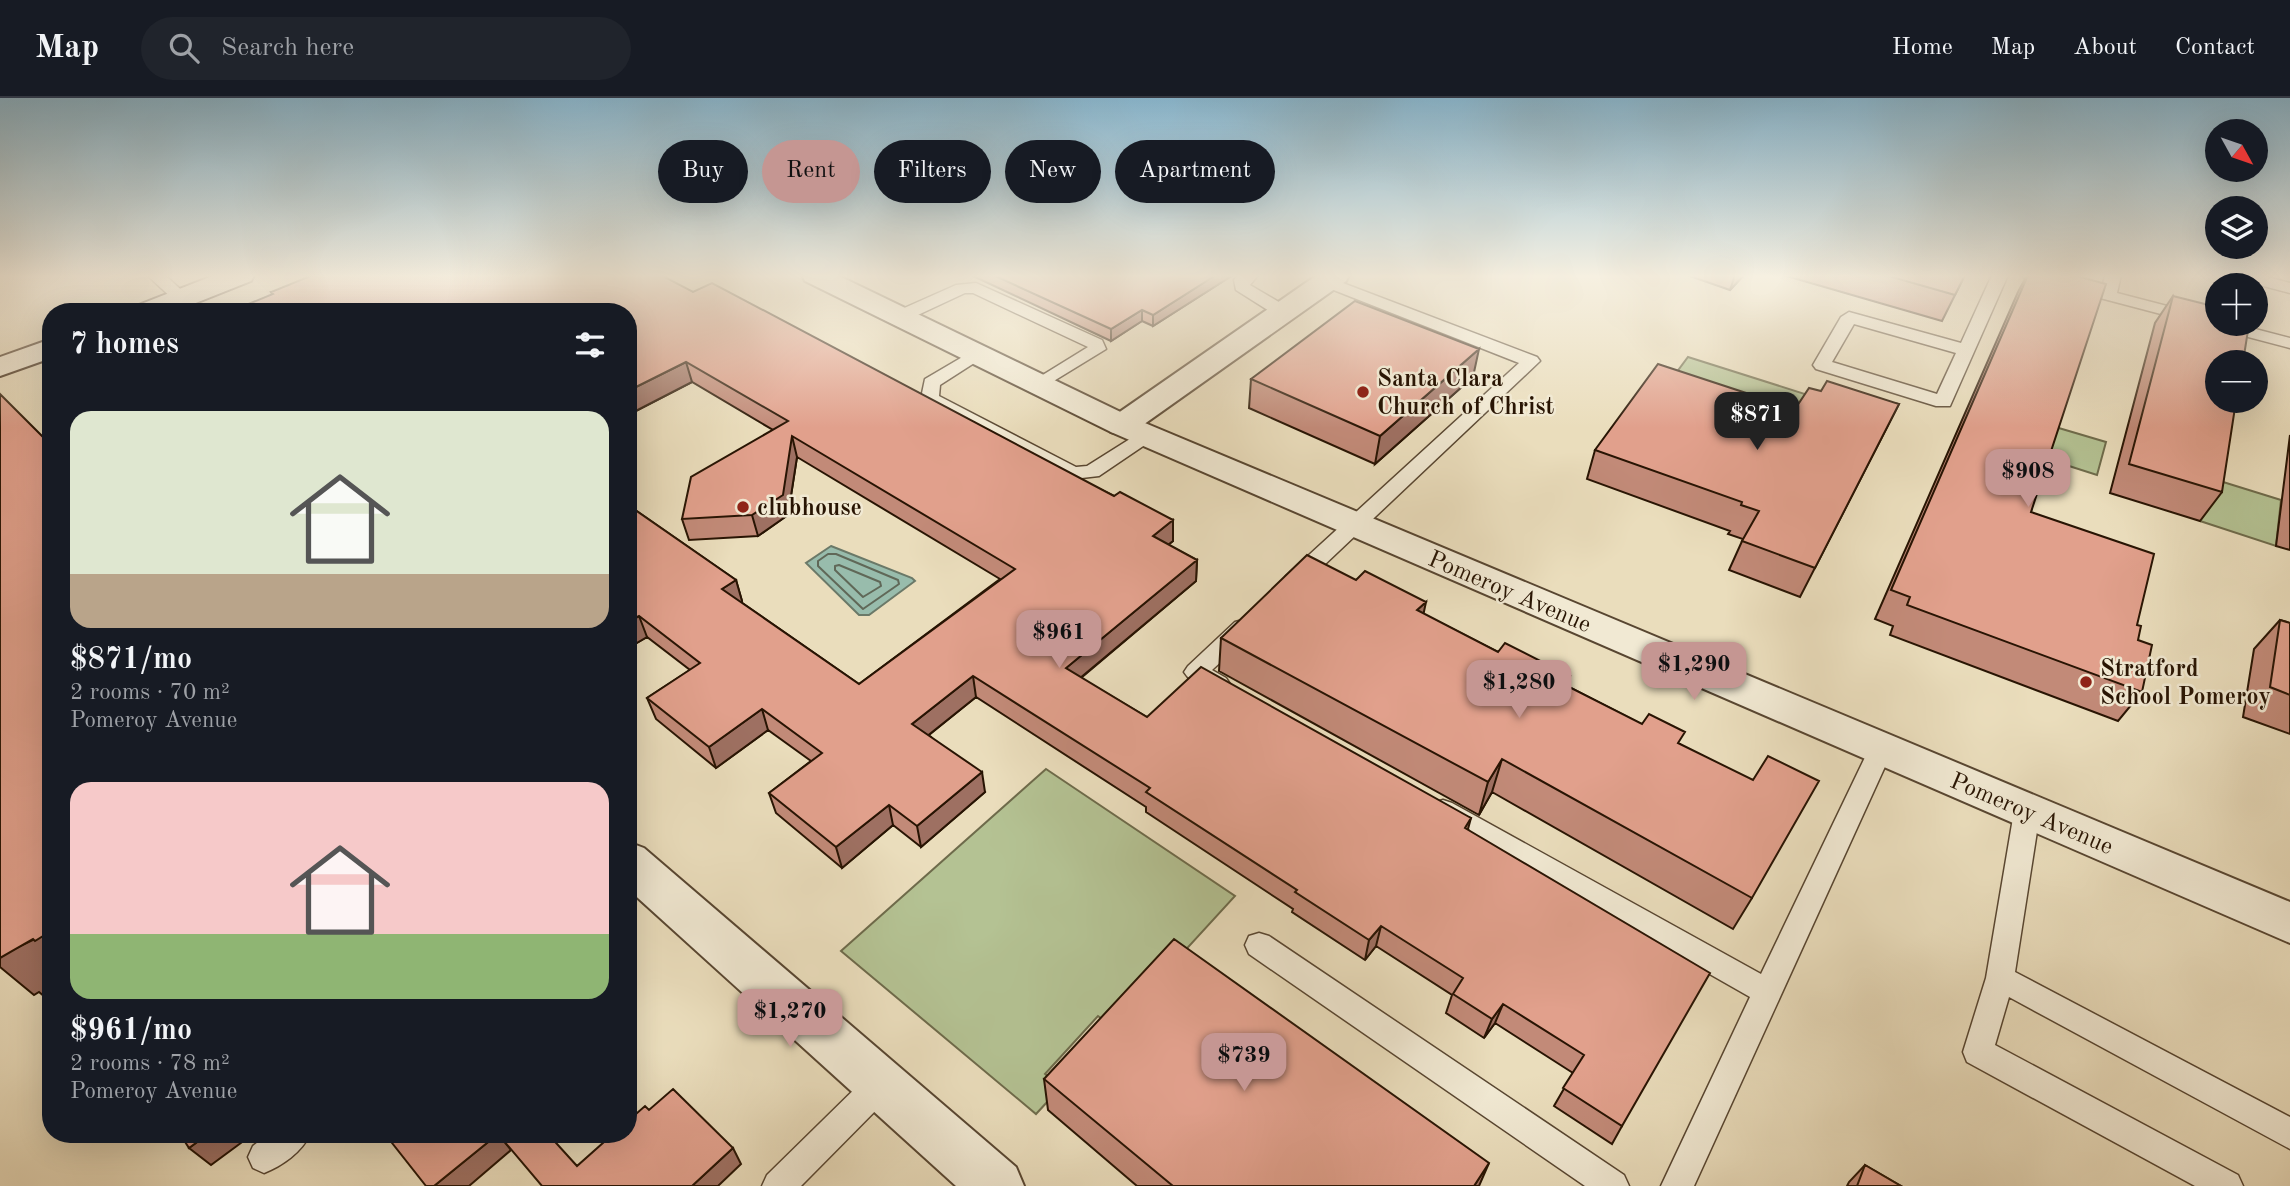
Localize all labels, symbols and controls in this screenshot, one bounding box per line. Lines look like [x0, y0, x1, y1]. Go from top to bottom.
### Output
search box [141, 17, 631, 80]
icon: search [165, 29, 203, 67]
text: Map [35, 32, 99, 65]
text: Search here [221, 35, 354, 61]
text: Home [1892, 36, 1953, 60]
text: Map [1991, 36, 2035, 60]
text: About [2073, 36, 2137, 60]
text: Contact [2175, 36, 2255, 60]
north arrow [2205, 119, 2268, 182]
map controls [2205, 119, 2268, 413]
chip: Buy [658, 140, 748, 203]
chip: Rent [762, 140, 860, 203]
chip: Filters [874, 140, 991, 203]
chip: New [1005, 140, 1101, 203]
chip: Apartment [1115, 140, 1275, 203]
button: layers [2205, 196, 2268, 259]
button: + [2205, 273, 2268, 336]
icon: filters [571, 326, 609, 364]
text: 7 homes [70, 330, 179, 360]
button: − [2205, 350, 2268, 413]
place label: Santa Clara Church of Christ [1377, 368, 1555, 420]
marker: Santa Clara Church of Christ [1355, 384, 1371, 400]
pin: $871 [1716, 392, 1798, 452]
text: $871 [1730, 403, 1784, 426]
pin: $908 [1987, 450, 2069, 509]
icon: home [277, 456, 403, 582]
text: $908 [2001, 460, 2055, 483]
place label: clubhouse [757, 497, 862, 521]
marker: clubhouse [735, 499, 751, 515]
street label: Pomeroy Avenue [1424, 548, 1594, 638]
pin: $961 [1018, 610, 1100, 670]
text: $961 [1032, 621, 1086, 644]
pin: $1,290 [1637, 642, 1751, 702]
text: $871/mo [70, 645, 192, 675]
text: $1,290 [1657, 653, 1731, 676]
place label: Stratford School Pomeroy [2100, 658, 2271, 710]
pin: $1,280 [1462, 660, 1576, 720]
text: $1,280 [1482, 671, 1556, 694]
marker: Stratford School Pomeroy [2078, 674, 2094, 690]
text: 2 rooms · 70 m² [70, 681, 230, 704]
text: Pomeroy Avenue [70, 709, 237, 732]
street label: Pomeroy Avenue [1946, 770, 2116, 860]
icon: home [277, 827, 403, 953]
pin: $1,270 [733, 990, 847, 1049]
text: $1,270 [753, 1000, 827, 1023]
text: $961/mo [70, 1016, 192, 1046]
pin: $739 [1203, 1034, 1285, 1093]
text: $739 [1217, 1044, 1271, 1067]
text: 2 rooms · 78 m² [70, 1052, 230, 1075]
text: Pomeroy Avenue [70, 1080, 237, 1103]

